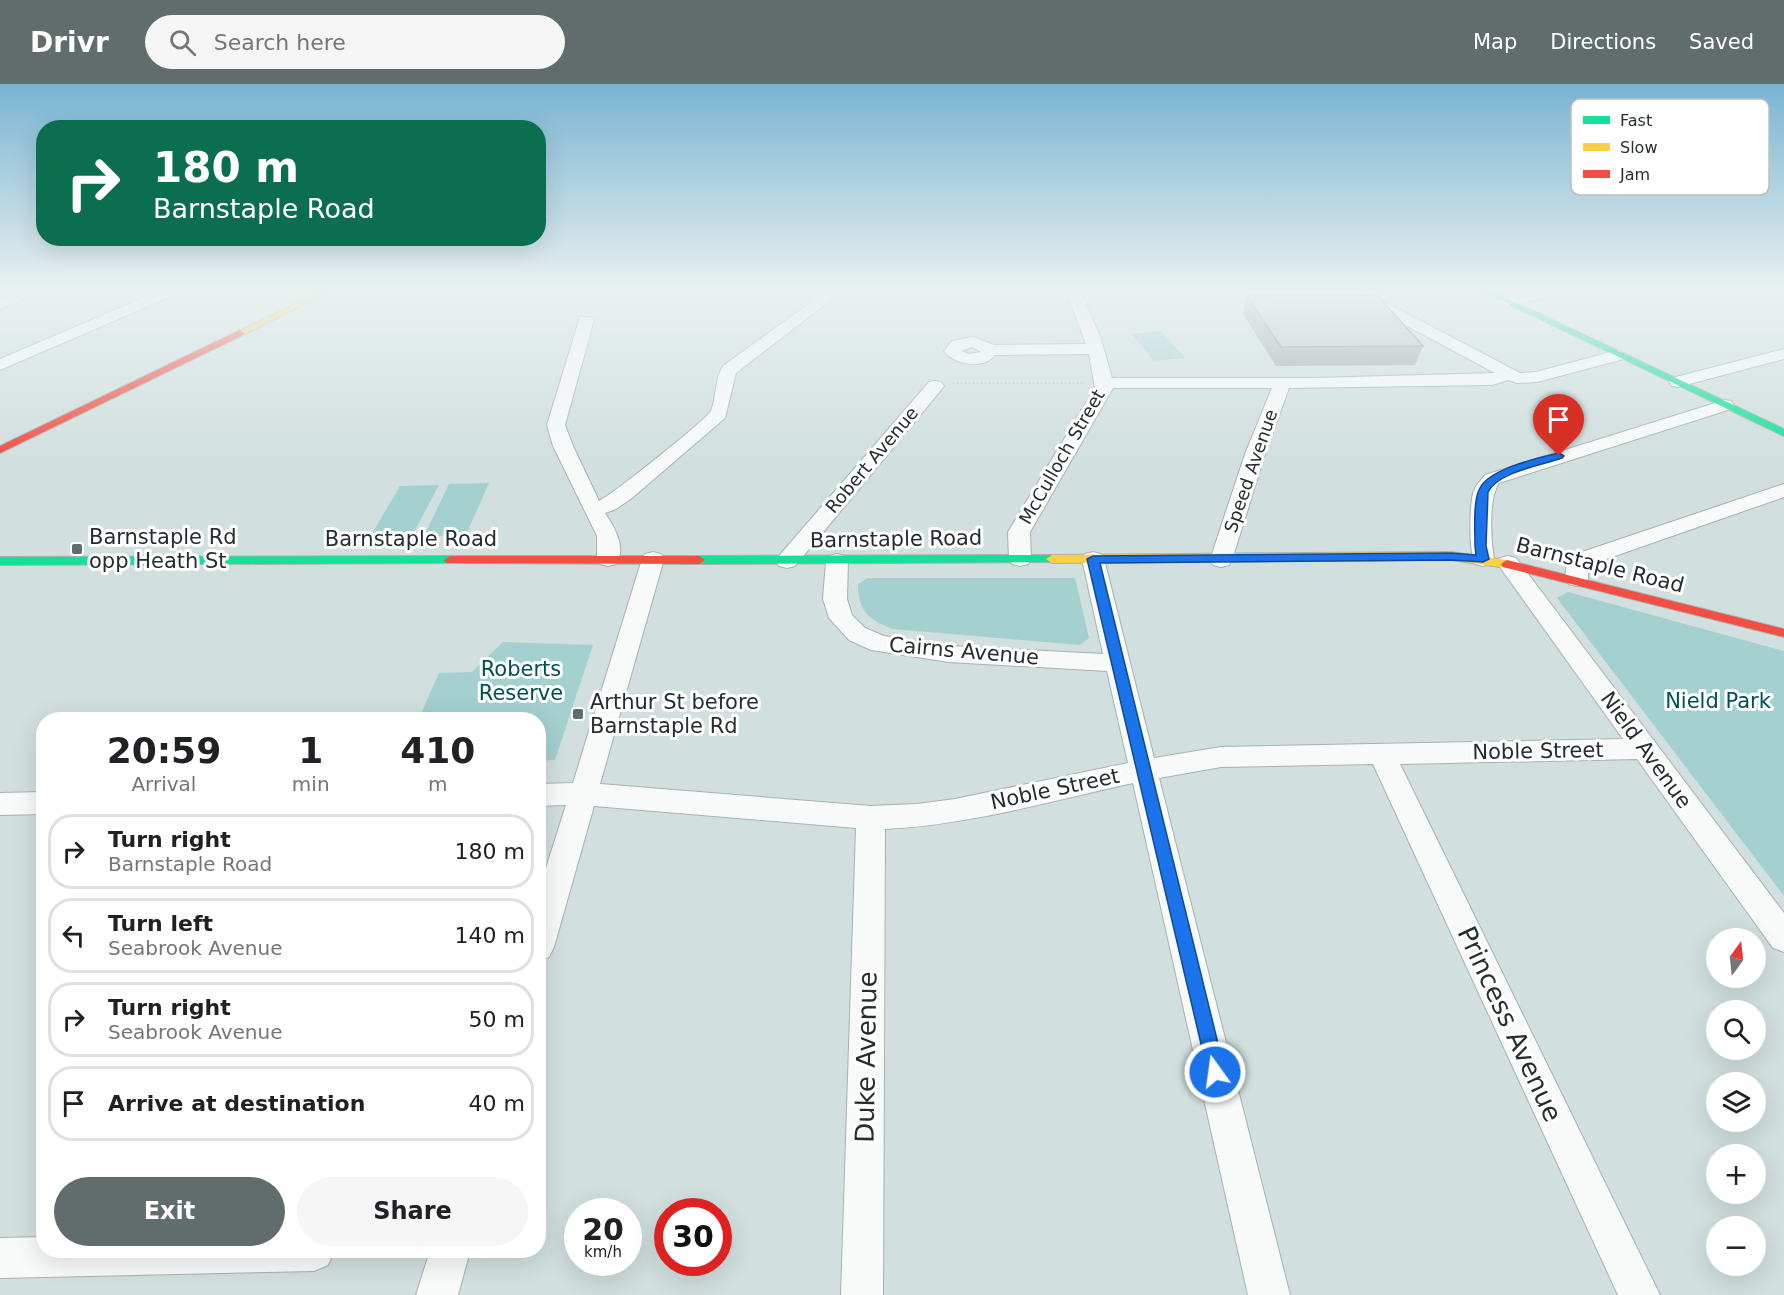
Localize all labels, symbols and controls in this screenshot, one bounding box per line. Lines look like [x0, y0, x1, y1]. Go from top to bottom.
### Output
search box [145, 15, 565, 69]
text: Drivr [30, 26, 109, 59]
icon: search [166, 26, 199, 59]
text: Search here [214, 30, 346, 55]
text: Map [1473, 30, 1517, 54]
text: Directions [1550, 30, 1656, 54]
text: Saved [1689, 30, 1754, 54]
legend [1571, 99, 1769, 195]
text: Fast [1620, 111, 1652, 130]
text: Slow [1620, 138, 1657, 157]
text: 180 m [153, 143, 299, 192]
icon: right [54, 144, 132, 222]
text: Jam [1619, 165, 1650, 184]
text: Barnstaple Road [153, 193, 375, 224]
street label: McCulloch Street [1014, 386, 1109, 528]
pin [1533, 394, 1584, 456]
street label: Robert Avenue [821, 402, 922, 517]
icon: arrive [1542, 403, 1575, 436]
street label: Speed Avenue [1220, 406, 1281, 535]
place label: Barnstaple Rd opp Heath St [89, 525, 237, 573]
street label: Barnstaple Road [810, 525, 982, 553]
street label: Barnstaple Road [325, 527, 497, 551]
street label: Barnstaple Road [1513, 533, 1687, 597]
marker: Barnstaple Rd opp Heath St [70, 542, 84, 556]
street label: Cairns Avenue [888, 632, 1040, 670]
park label: Roberts Reserve [479, 657, 563, 705]
street label: Nield Avenue [1596, 687, 1696, 813]
park label: Nield Park [1665, 689, 1772, 713]
place label: Arthur St before Barnstaple Rd [590, 690, 759, 738]
marker: Arthur St before Barnstaple Rd [571, 707, 585, 721]
text: 20:59 [107, 730, 221, 771]
text: 1 [298, 730, 323, 771]
text: 410 [400, 730, 475, 771]
street label: Noble Street [1472, 738, 1604, 764]
street label: Noble Street [988, 764, 1122, 814]
text: Arrival [131, 772, 196, 796]
text: min [292, 772, 330, 796]
text: m [428, 772, 448, 796]
text: Turn right [108, 827, 231, 852]
icon: right [57, 835, 90, 868]
text: 180 m [455, 839, 525, 864]
text: Barnstaple Road [108, 852, 272, 876]
text: Turn left [108, 911, 213, 936]
icon: left [57, 919, 90, 952]
street label: Princess Avenue [1452, 922, 1568, 1126]
text: 140 m [455, 923, 525, 948]
north arrow [1706, 928, 1766, 988]
map controls [1706, 928, 1766, 1276]
text: Seabrook Avenue [108, 936, 282, 960]
street label: Duke Avenue [850, 971, 882, 1143]
text: Turn right [108, 995, 231, 1020]
button: search [1706, 1000, 1766, 1060]
icon: right [57, 1003, 90, 1036]
text: 50 m [469, 1007, 525, 1032]
text: Seabrook Avenue [108, 1020, 282, 1044]
position arrow [1183, 1040, 1247, 1104]
button: layers [1706, 1072, 1766, 1132]
icon: arrive [57, 1087, 90, 1120]
text: Arrive at destination [108, 1091, 365, 1116]
text: 40 m [469, 1091, 525, 1116]
button: + [1706, 1144, 1766, 1204]
button: Exit [54, 1177, 285, 1246]
button: Share [297, 1177, 528, 1246]
speed limit sign: 30 [654, 1198, 732, 1276]
text: 20 [582, 1212, 624, 1247]
button: − [1706, 1216, 1766, 1276]
text: km/h [584, 1243, 622, 1261]

